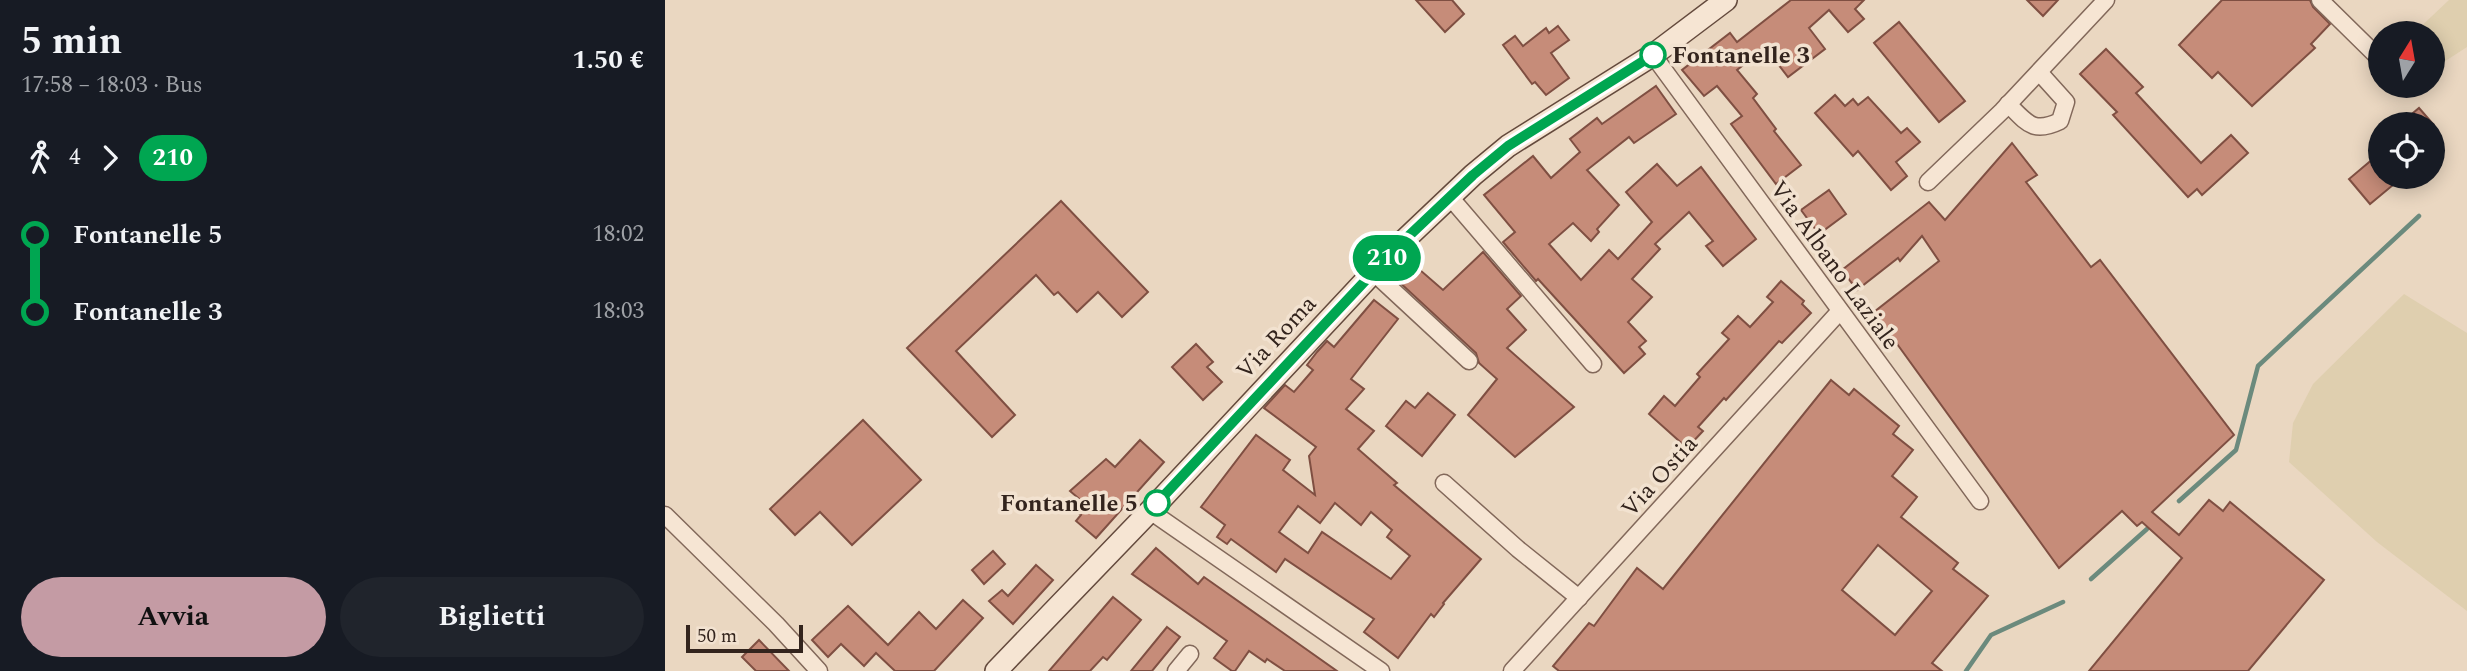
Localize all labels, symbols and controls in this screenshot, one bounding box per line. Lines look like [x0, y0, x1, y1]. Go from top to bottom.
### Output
text: 5 min [21, 13, 122, 71]
north arrow [2368, 21, 2445, 98]
map controls [2368, 21, 2445, 189]
place label: Fontanelle 3 [1672, 38, 1810, 74]
text: 1.50 € [572, 40, 644, 80]
marker: Fontanelle 3 [1640, 42, 1666, 68]
text: 17:58 – 18:03 · Bus [21, 68, 203, 103]
button: locate [2368, 112, 2445, 189]
icon: walk [21, 139, 59, 177]
icon: forward [91, 139, 129, 177]
text: 4 [69, 140, 81, 175]
text: 210 [153, 140, 193, 176]
street label: Via Albano Laziale [1760, 173, 1908, 358]
text: Fontanelle 5 [73, 215, 223, 255]
text: 18:02 [592, 217, 644, 252]
line badge: 210 [1347, 235, 1427, 281]
text: 210 [1367, 240, 1407, 276]
street label: Via Roma [1228, 287, 1326, 388]
text: Fontanelle 3 [73, 292, 223, 332]
text: 18:03 [592, 294, 644, 329]
street label: Via Ostia [1613, 427, 1707, 526]
place label: Fontanelle 5 [1000, 486, 1138, 522]
marker: Fontanelle 5 [1144, 490, 1170, 516]
button: Avvia [21, 577, 326, 657]
button: Biglietti [340, 577, 644, 657]
scale bar [686, 622, 803, 654]
text: 50 m [697, 622, 737, 651]

